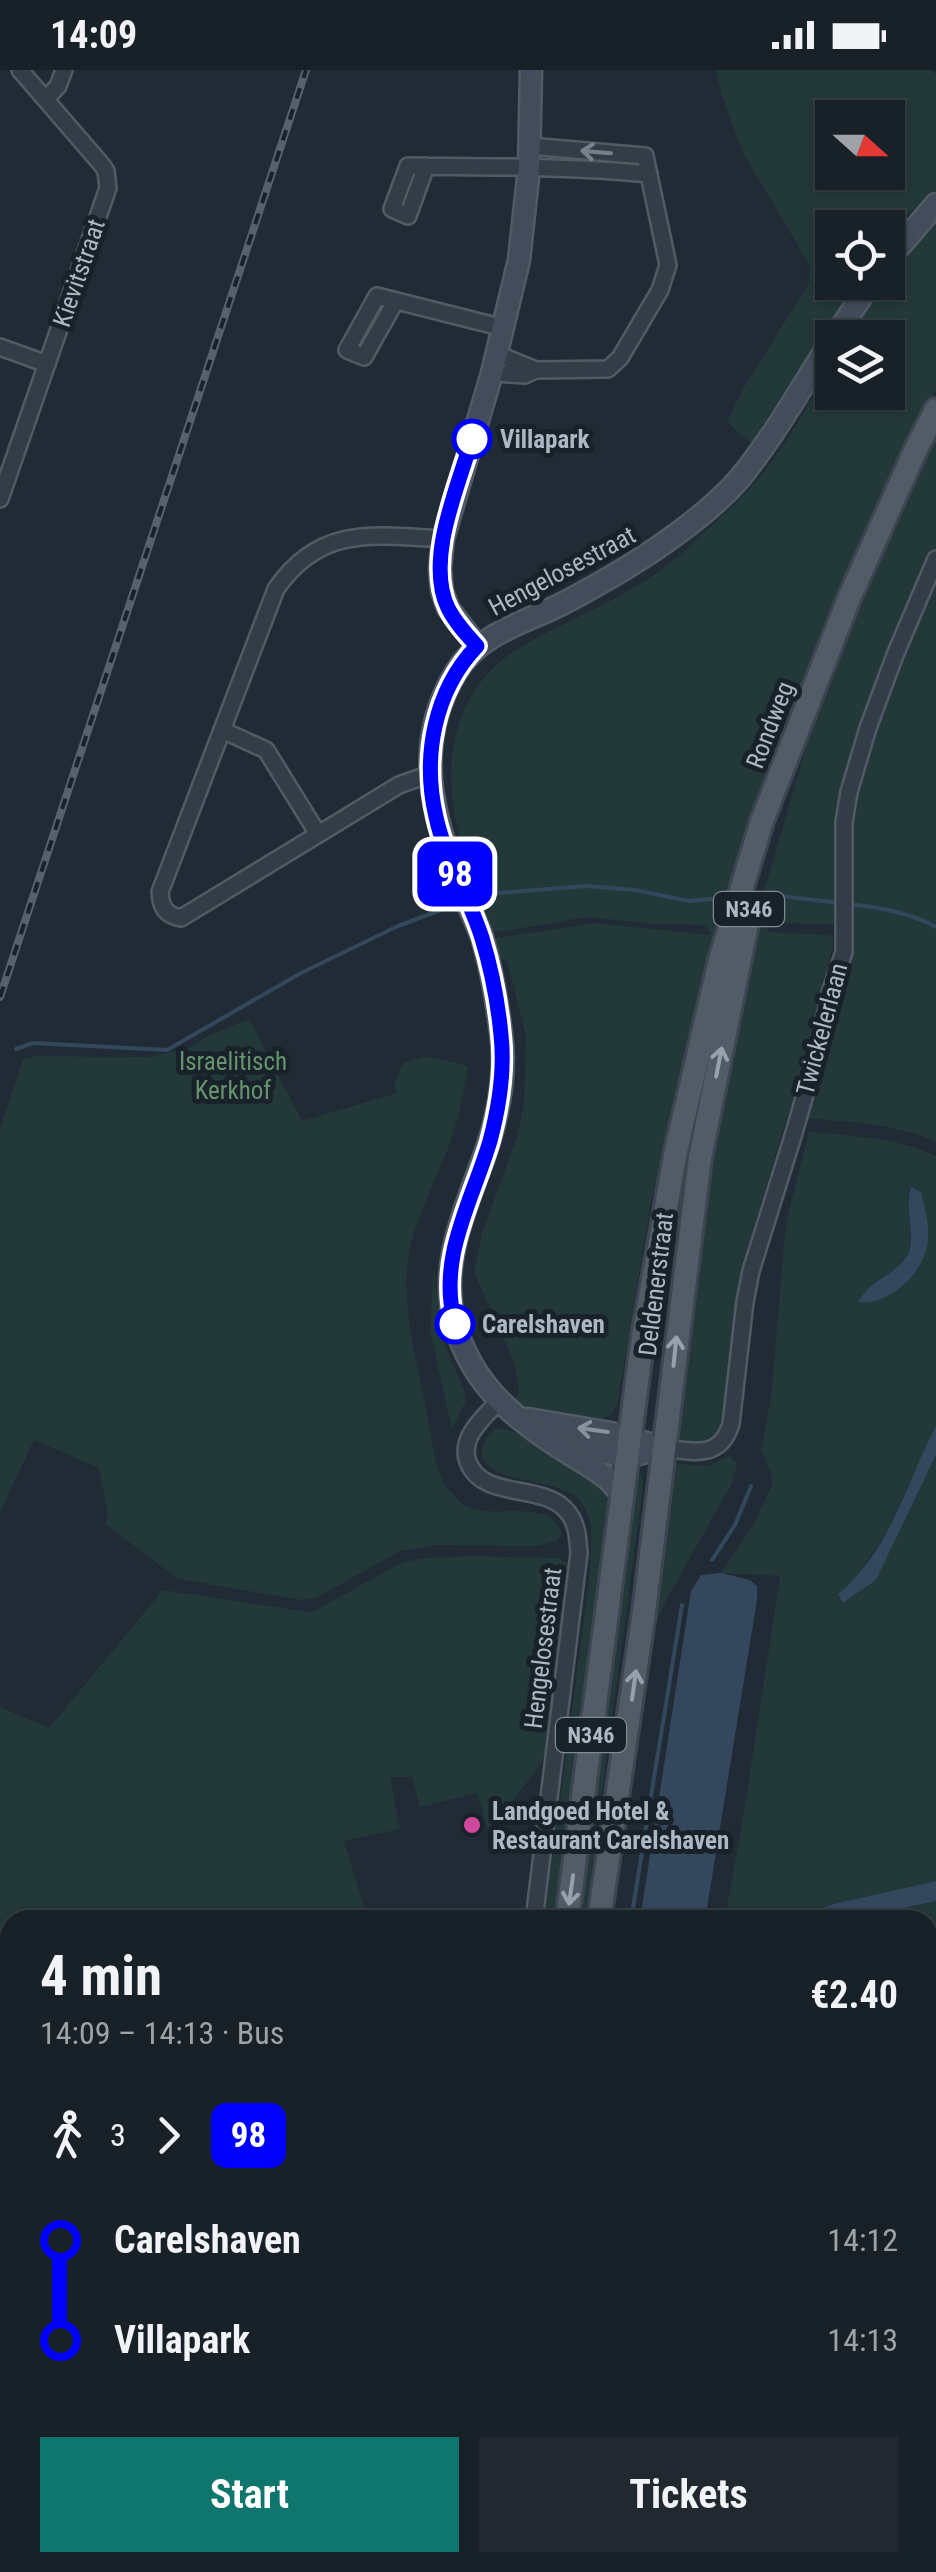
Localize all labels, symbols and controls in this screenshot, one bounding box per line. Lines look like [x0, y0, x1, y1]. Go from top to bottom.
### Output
text: 14:09 [50, 13, 137, 57]
north arrow [815, 100, 905, 190]
map controls [815, 100, 905, 410]
one-way arrow [581, 142, 613, 161]
button: locate [815, 210, 905, 300]
street label: Kievitstraat [47, 215, 111, 331]
button: layers [815, 320, 905, 410]
marker: Villapark [453, 420, 491, 458]
place label: Villapark [500, 425, 590, 454]
street label: Hengelosestraat [484, 520, 640, 622]
street label: Rondweg [740, 678, 800, 772]
line badge: 98 [410, 842, 500, 906]
text: 98 [437, 854, 473, 895]
road number: N346 [714, 892, 784, 926]
street label: Twickelerlaan [790, 960, 854, 1098]
park label: Israelitisch Kerkhof [179, 1047, 287, 1105]
one-way arrow [710, 1047, 729, 1079]
street label: Deldenerstraat [633, 1210, 679, 1358]
marker: Carelshaven [436, 1305, 474, 1343]
place label: Carelshaven [482, 1310, 605, 1339]
one-way arrow [666, 1335, 685, 1368]
one-way arrow [577, 1421, 610, 1439]
street label: Hengelosestraat [519, 1566, 567, 1730]
one-way arrow [625, 1669, 644, 1702]
road number: N346 [556, 1718, 626, 1752]
place label: Landgoed Hotel & Restaurant Carelshaven [492, 1797, 729, 1855]
marker: Landgoed Hotel & Restaurant Carelshaven [461, 1814, 483, 1836]
one-way arrow [561, 1874, 579, 1906]
text: 4 min [40, 1944, 162, 2008]
text: €2.40 [810, 1973, 898, 2017]
text: 14:09 – 14:13 · Bus [40, 2014, 284, 2052]
icon: walk [40, 2108, 95, 2163]
icon: forward [141, 2108, 196, 2163]
text: 98 [231, 2115, 266, 2156]
text: 3 [110, 2116, 126, 2154]
text: Carelshaven [114, 2218, 301, 2262]
text: 14:12 [827, 2221, 898, 2259]
text: Villapark [114, 2318, 250, 2362]
text: 14:13 [827, 2321, 898, 2359]
button: Start [40, 2437, 459, 2552]
button: Tickets [479, 2437, 898, 2552]

